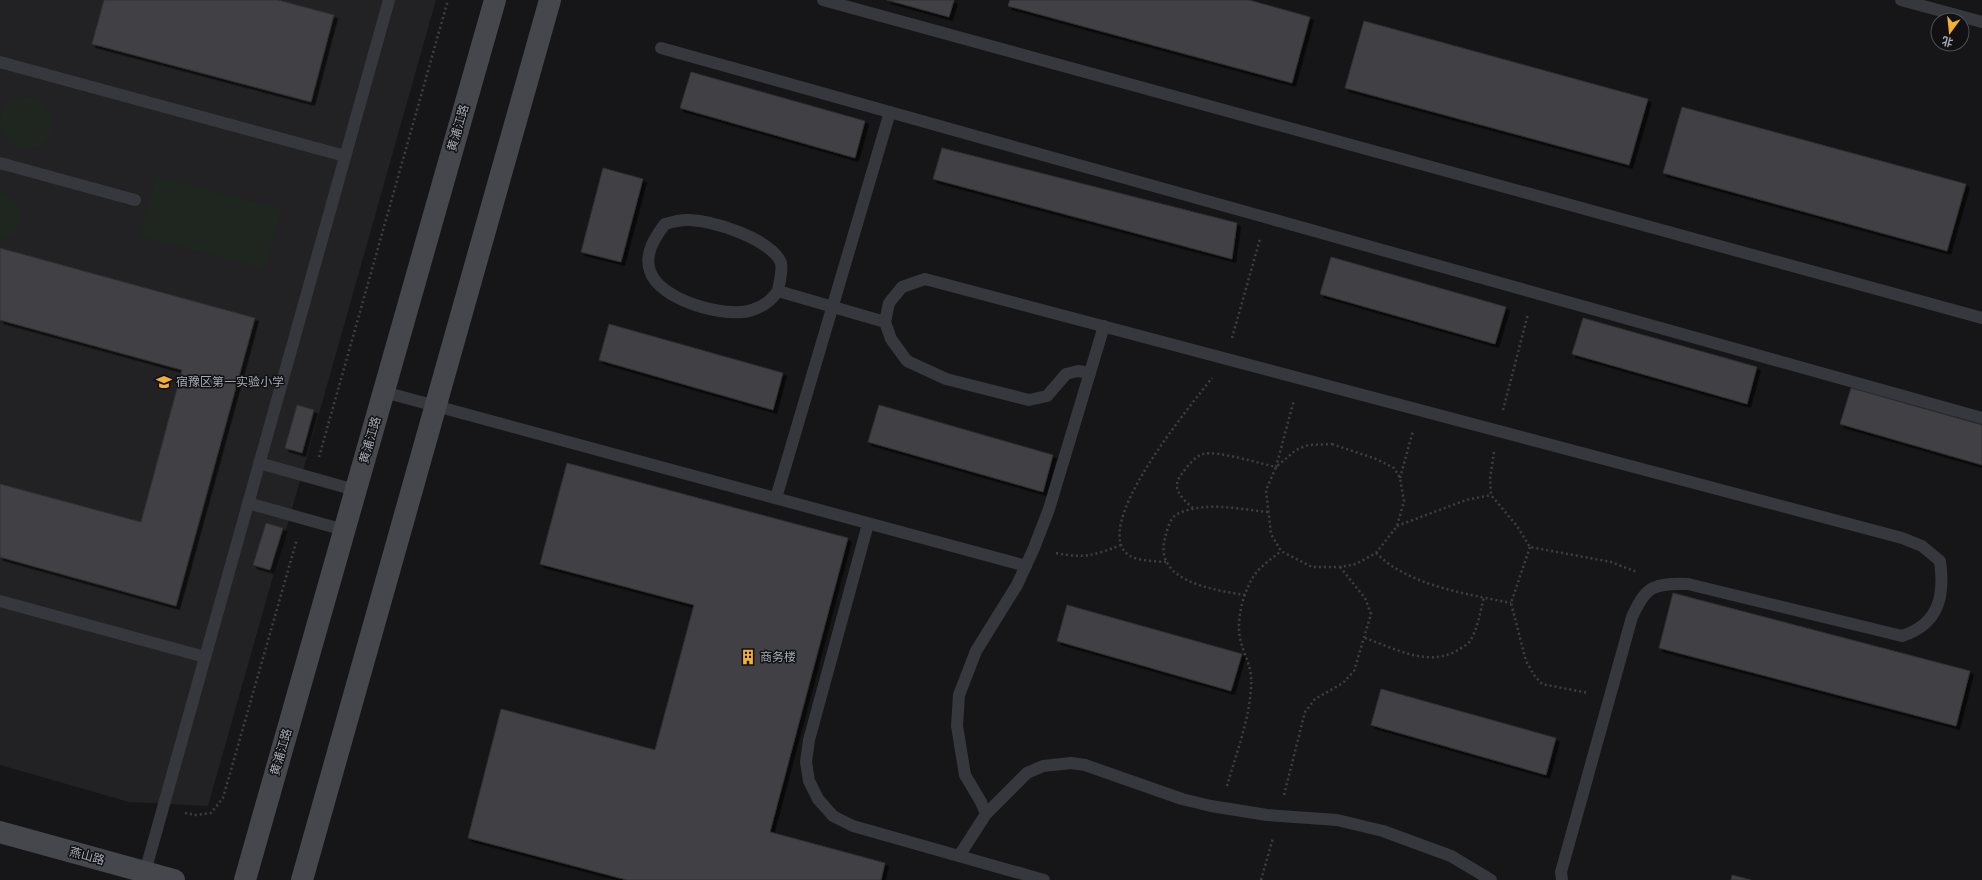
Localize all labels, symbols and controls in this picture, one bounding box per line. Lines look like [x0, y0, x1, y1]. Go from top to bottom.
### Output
north arrow [1930, 12, 1970, 52]
text: 北 [1941, 33, 1955, 49]
street label: 黄浦江路 [445, 103, 471, 153]
school or university icon: 宿豫区第一实验小学 [155, 373, 173, 391]
place label: 宿豫区第一实验小学 [176, 375, 284, 389]
street label: 黄浦江路 [357, 415, 383, 465]
building icon: 商务楼 [739, 648, 757, 666]
place label: 商务楼 [760, 650, 796, 664]
street label: 黄浦江路 [268, 727, 294, 777]
street label: 燕山路 [68, 845, 106, 867]

